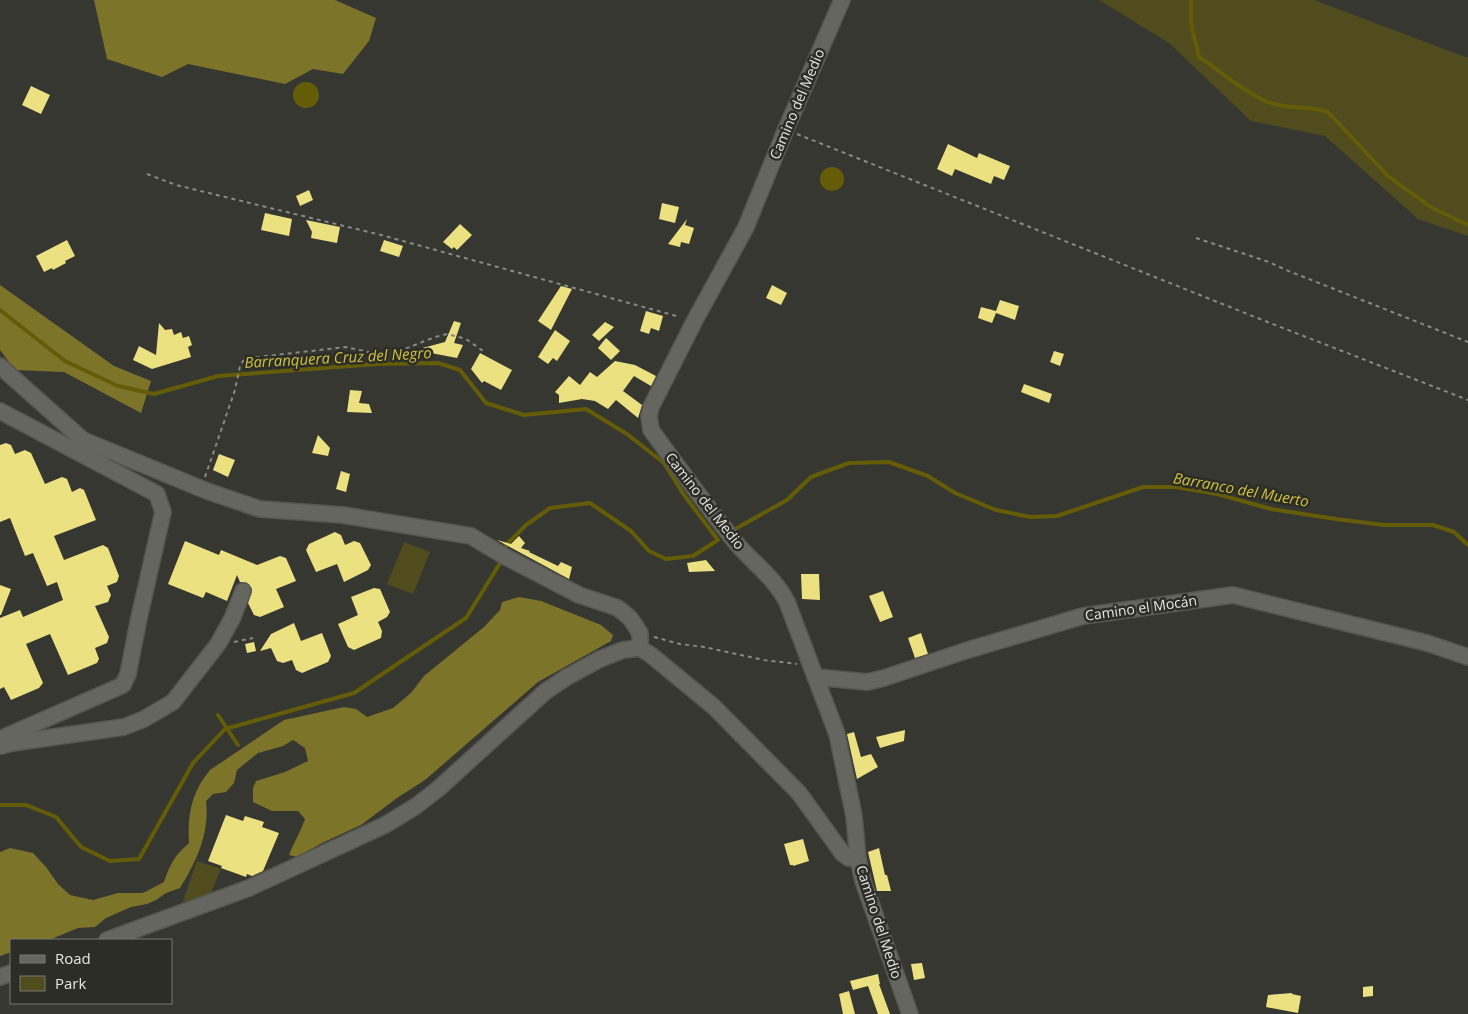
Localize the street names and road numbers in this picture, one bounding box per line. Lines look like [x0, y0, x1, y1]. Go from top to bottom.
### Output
street label: Camino del Medio [765, 46, 828, 162]
street label: Camino del Medio [661, 448, 749, 553]
street label: Camino el Mocán [1084, 590, 1198, 625]
street label: Camino del Medio [852, 863, 907, 981]

